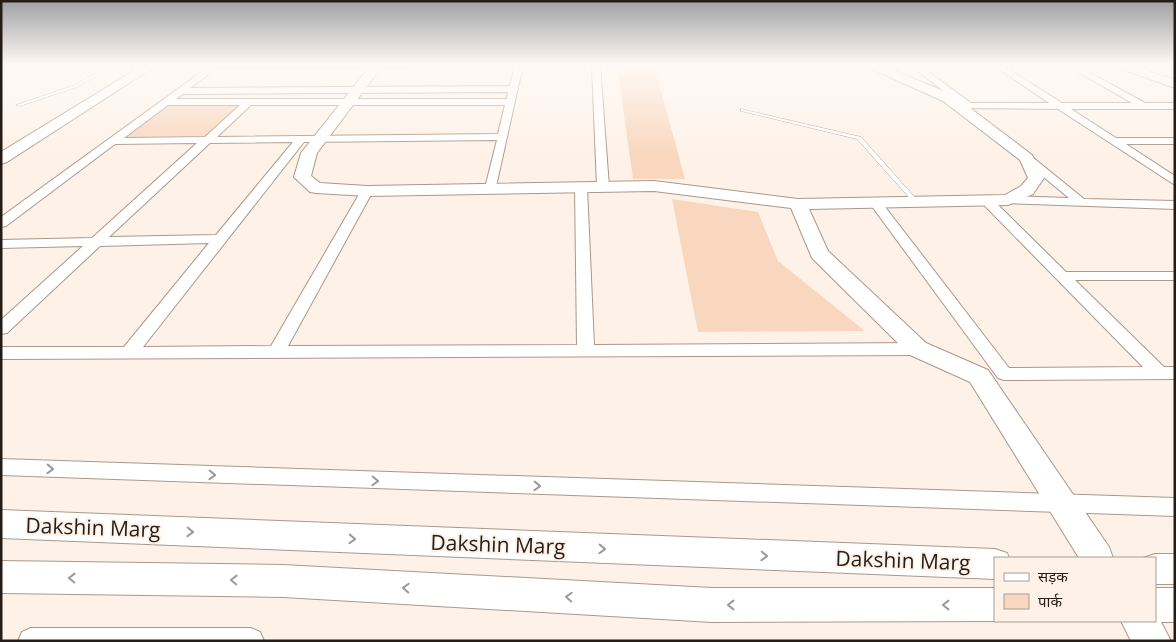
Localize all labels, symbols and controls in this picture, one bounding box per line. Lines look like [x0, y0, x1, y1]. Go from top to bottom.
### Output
one-way arrow [46, 464, 54, 474]
one-way arrow [209, 470, 217, 481]
one-way arrow [371, 476, 379, 486]
one-way arrow [533, 481, 541, 492]
street label: Dakshin Marg [25, 511, 161, 543]
one-way arrow [186, 527, 194, 537]
street label: Dakshin Marg [430, 528, 566, 560]
one-way arrow [348, 533, 356, 544]
one-way arrow [598, 544, 606, 555]
street label: Dakshin Marg [835, 544, 971, 576]
one-way arrow [761, 550, 769, 561]
legend [994, 557, 1156, 622]
text: सड़क [1038, 566, 1068, 586]
one-way arrow [68, 573, 76, 584]
one-way arrow [230, 575, 238, 586]
one-way arrow [402, 582, 410, 593]
one-way arrow [564, 591, 572, 602]
text: पार्क [1038, 591, 1062, 611]
one-way arrow [727, 600, 734, 610]
one-way arrow [942, 600, 950, 610]

